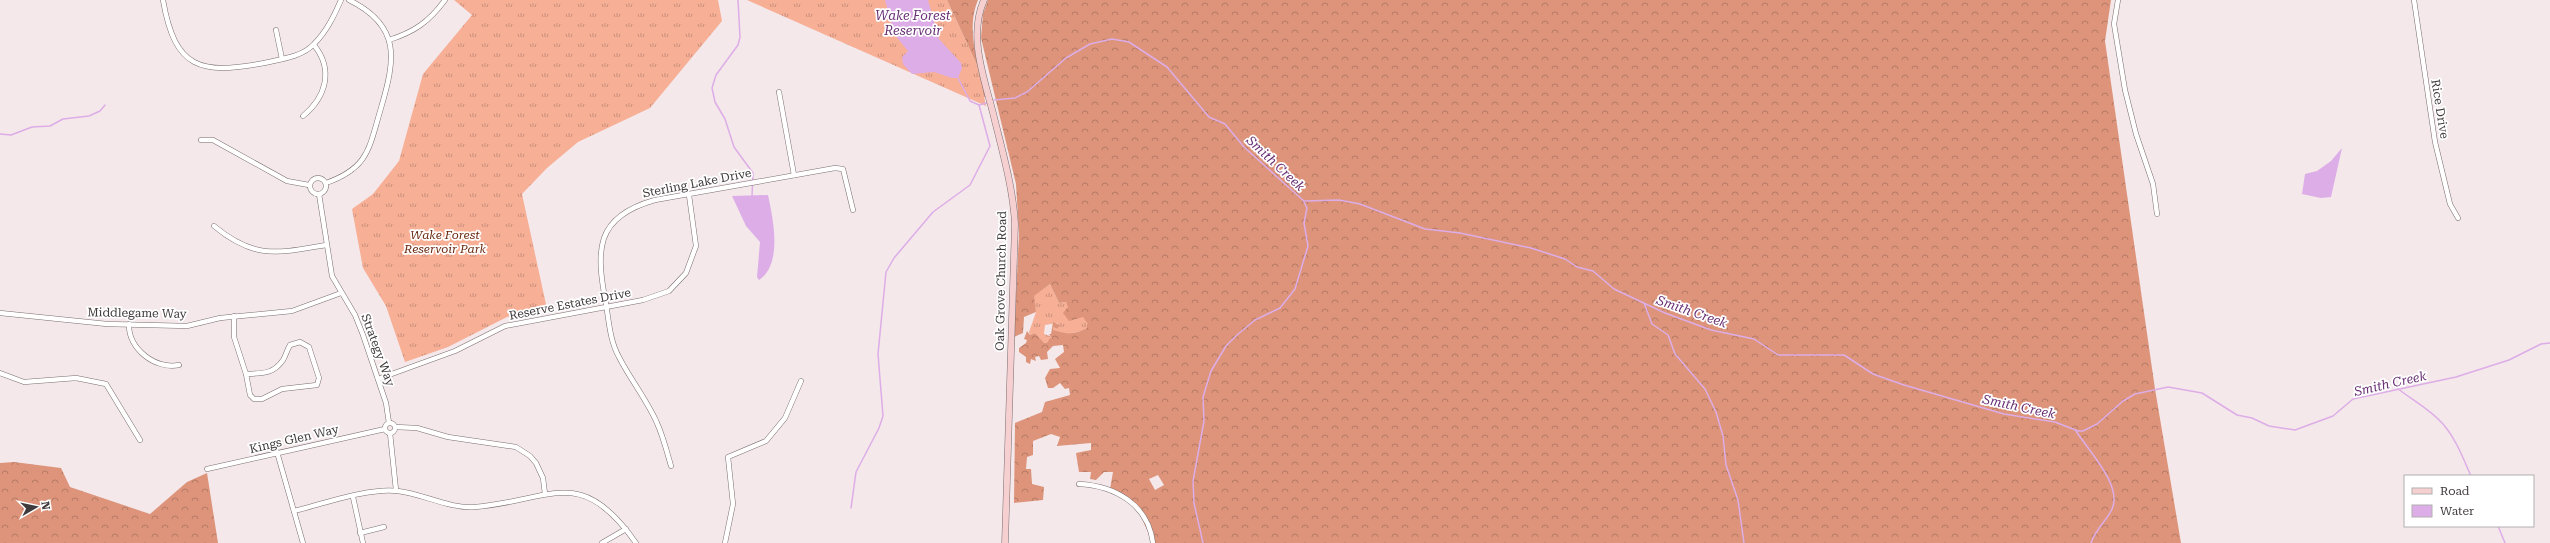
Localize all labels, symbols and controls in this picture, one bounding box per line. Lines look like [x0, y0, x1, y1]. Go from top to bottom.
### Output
water label: Wake Forest Reservoir [875, 8, 951, 38]
street label: Rice Drive [2428, 78, 2452, 140]
water label: Smith Creek [1243, 132, 1308, 195]
street label: Sterling Lake Drive [641, 165, 753, 200]
street label: Oak Grove Church Road [993, 211, 1009, 351]
park label: Wake Forest Reservoir Park [403, 228, 487, 256]
street label: Reserve Estates Drive [508, 285, 633, 323]
water label: Smith Creek [1654, 292, 1730, 331]
street label: Middlegame Way [87, 305, 188, 321]
street label: Strategy Way [358, 312, 398, 389]
water label: Smith Creek [2351, 368, 2429, 399]
water label: Smith Creek [1980, 391, 2057, 422]
street label: Kings Glen Way [248, 422, 341, 456]
legend [2404, 475, 2534, 527]
text: Road [2440, 484, 2470, 498]
north arrow [16, 487, 56, 527]
text: N [38, 500, 53, 511]
text: Water [2440, 504, 2474, 518]

